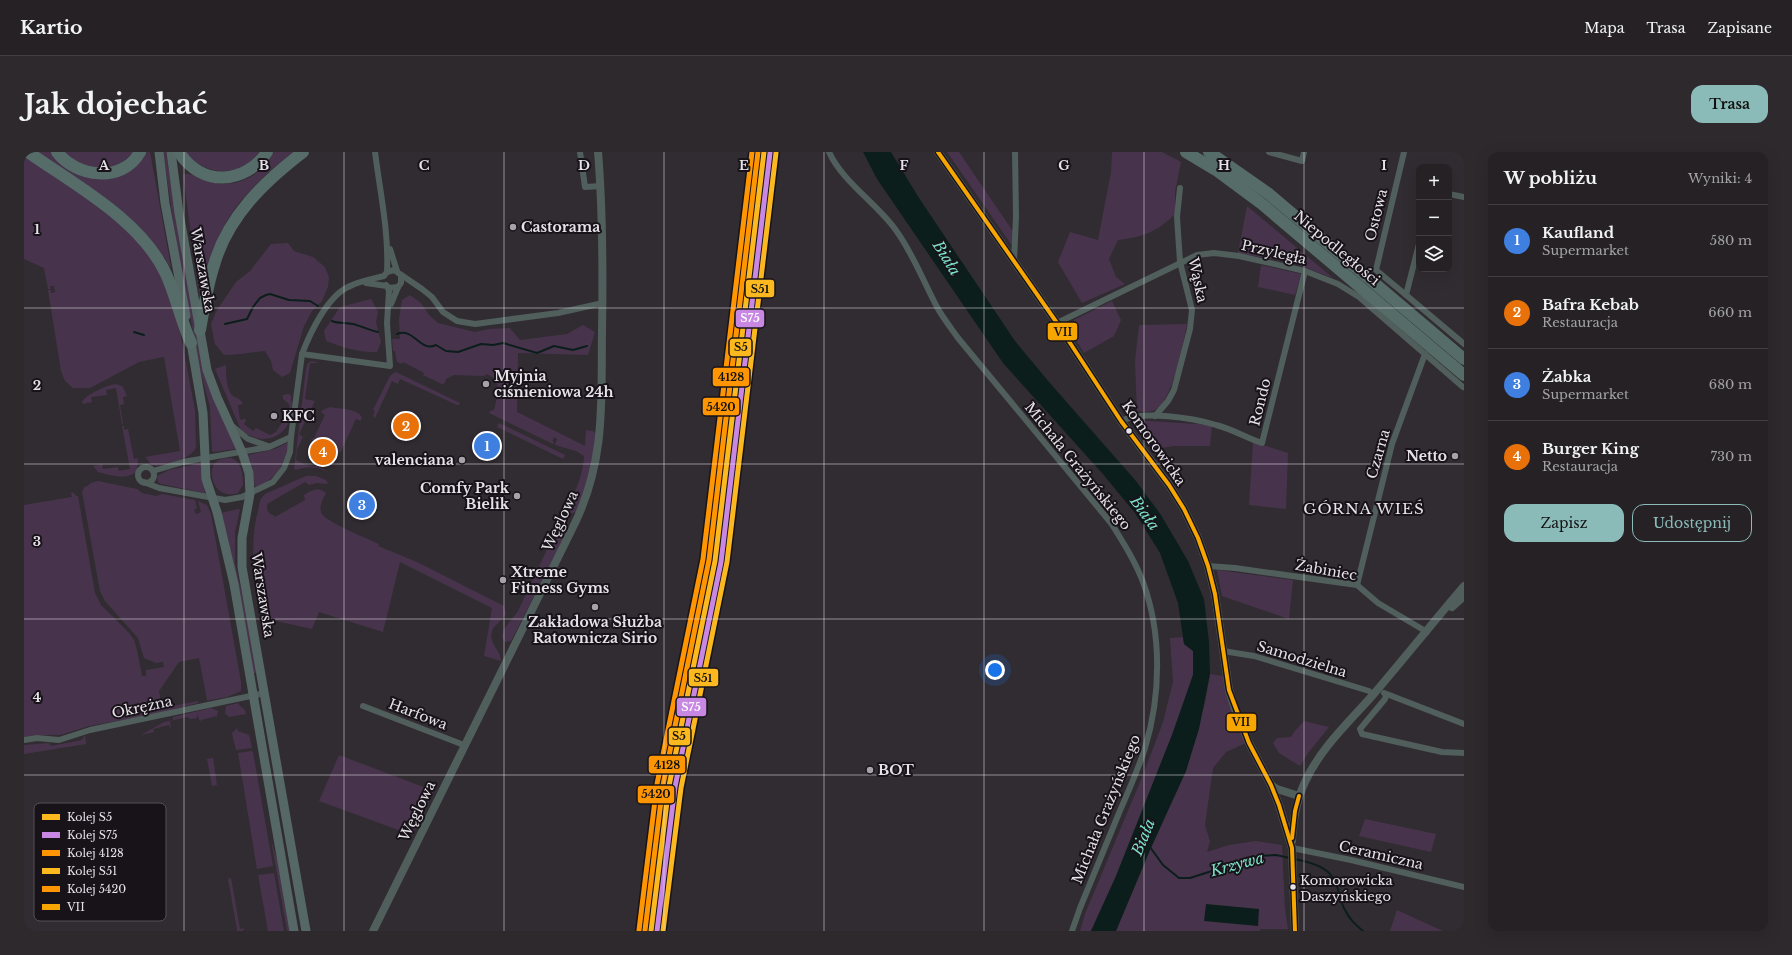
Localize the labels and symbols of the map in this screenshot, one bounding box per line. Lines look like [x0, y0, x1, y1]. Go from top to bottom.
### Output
text: A [98, 157, 110, 174]
text: B [259, 157, 269, 174]
text: C [419, 157, 430, 174]
text: D [578, 157, 590, 174]
text: E [739, 157, 749, 174]
text: F [900, 157, 909, 174]
text: G [1058, 157, 1070, 174]
text: H [1218, 157, 1230, 174]
text: I [1381, 157, 1387, 174]
street label: Ostowa [1361, 187, 1391, 243]
street label: Niepodległości [1290, 207, 1384, 289]
place label: Castorama [521, 218, 600, 236]
text: 1 [34, 221, 40, 238]
marker: Castorama [508, 222, 518, 232]
street label: Warszawska [187, 225, 219, 314]
water label: Biała [928, 236, 965, 279]
street label: Przyległa [1240, 236, 1309, 268]
street label: Wąska [1184, 255, 1212, 304]
line badge: S51 [745, 279, 775, 298]
text: S51 [751, 282, 770, 296]
line badge: S75 [735, 309, 765, 328]
text: S75 [740, 311, 760, 325]
line badge: VII [1047, 322, 1078, 341]
text: VII [1053, 325, 1072, 339]
line badge: S5 [729, 338, 752, 357]
text: S5 [734, 340, 748, 354]
place label: Myjnia ciśnieniowa 24h [494, 367, 614, 401]
line badge: 4128 [712, 367, 750, 387]
text: 4128 [718, 370, 744, 384]
street label: Rondo [1245, 376, 1275, 428]
text: 2 [33, 377, 41, 394]
marker: Myjnia ciśnieniowa 24h [481, 379, 491, 389]
line badge: 5420 [702, 397, 740, 416]
street label: Komorowicka [1118, 397, 1190, 489]
street label: Michała Grażyńskiego [1021, 398, 1135, 534]
text: 5420 [706, 400, 736, 414]
place label: KFC [282, 407, 315, 425]
marker: KFC [269, 411, 279, 421]
pin: 2 [393, 411, 419, 441]
unlabelled marker [1124, 426, 1134, 436]
street label: Czarna [1362, 427, 1394, 481]
pin: 1 [474, 431, 500, 461]
pin: 4 [310, 437, 336, 467]
place label: Netto [1406, 447, 1447, 465]
place label: valenciana [375, 451, 454, 469]
marker: Netto [1450, 451, 1460, 461]
marker: valenciana [457, 455, 467, 465]
place label: Comfy Park Bielik [420, 479, 510, 513]
street label: Węglowa [538, 488, 582, 555]
pin: 3 [349, 490, 375, 520]
marker: Comfy Park Bielik [512, 491, 522, 501]
water label: Biała [1126, 491, 1164, 534]
district label: GÓRNA WIEŚ [1303, 499, 1425, 518]
text: 3 [33, 533, 41, 550]
street label: Warszawska [247, 550, 279, 639]
street label: Żabiniec [1294, 556, 1359, 584]
place label: Xtreme Fitness Gyms [510, 563, 610, 597]
marker: Xtreme Fitness Gyms [498, 575, 508, 585]
marker: Zakładowa Służba Ratownicza Sirio [590, 602, 600, 612]
place label: Zakładowa Służba Ratownicza Sirio [528, 613, 662, 647]
street label: Samodzielna [1255, 637, 1349, 681]
your location [985, 660, 1005, 680]
line badge: S51 [688, 668, 719, 687]
text: S51 [694, 671, 713, 685]
text: 4 [33, 689, 42, 706]
street label: Okrężna [110, 692, 174, 722]
street label: Harfowa [386, 695, 450, 733]
line badge: S75 [676, 697, 707, 717]
text: S75 [681, 700, 701, 714]
line badge: VII [1226, 713, 1257, 732]
text: VII [1231, 715, 1250, 729]
line badge: S5 [668, 727, 691, 746]
text: S5 [672, 729, 686, 743]
street label: Michała Grażyńskiego [1068, 732, 1144, 886]
line badge: 4128 [648, 755, 686, 774]
text: 4128 [654, 758, 680, 772]
place label: BOT [878, 761, 914, 779]
marker: BOT [865, 765, 875, 775]
street label: Węglowa [394, 778, 439, 845]
line badge: 5420 [637, 785, 675, 804]
text: 5420 [641, 787, 671, 801]
legend [34, 803, 166, 921]
text: Kolej S5 [67, 810, 112, 824]
water label: Biała [1127, 816, 1159, 859]
text: Kolej S75 [67, 828, 118, 842]
street label: Ceramiczna [1337, 837, 1425, 874]
text: Kolej 4128 [67, 846, 124, 860]
water label: Krzywa [1207, 848, 1266, 881]
text: Kolej S51 [67, 864, 117, 878]
place label: Komorowicka Daszyńskiego [1300, 872, 1393, 905]
text: Kolej 5420 [67, 882, 126, 896]
marker: Komorowicka Daszyńskiego [1288, 882, 1298, 892]
text: VII [66, 900, 85, 914]

